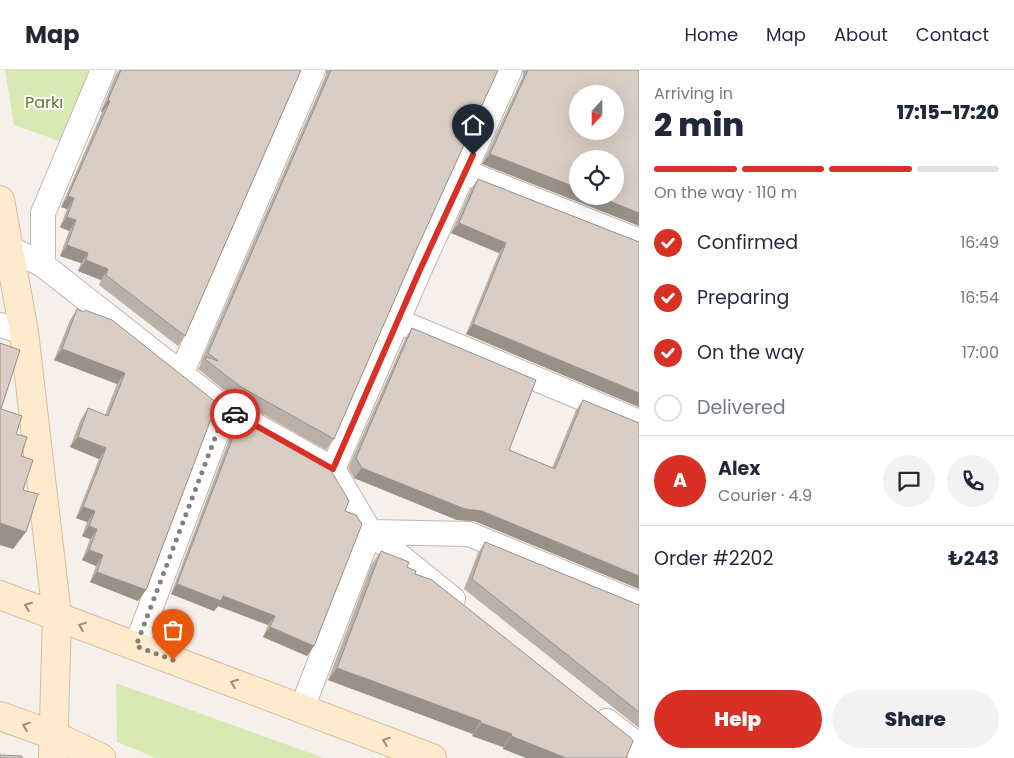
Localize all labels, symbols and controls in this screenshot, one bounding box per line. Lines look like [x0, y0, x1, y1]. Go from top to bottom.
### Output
text: Map [25, 18, 80, 51]
text: Home [684, 22, 738, 47]
text: Map [766, 22, 806, 47]
text: About [834, 22, 888, 47]
text: Contact [916, 22, 989, 47]
text: Arriving in [654, 82, 733, 105]
north arrow [569, 85, 624, 140]
map controls [569, 85, 624, 205]
park label: Parkı [25, 91, 63, 114]
text: 17:15–17:20 [897, 99, 999, 126]
text: 2 min [654, 102, 744, 147]
pin [452, 104, 494, 155]
icon: home [459, 111, 487, 139]
button: locate [569, 150, 624, 205]
text: On the way · 110 m [654, 181, 797, 204]
icon: check [654, 229, 682, 257]
text: Confirmed [697, 229, 798, 256]
text: 16:49 [960, 231, 999, 254]
icon: check [654, 284, 682, 312]
text: Preparing [697, 284, 789, 311]
text: 16:54 [960, 286, 999, 309]
icon: check [654, 339, 682, 367]
text: On the way [697, 339, 804, 366]
text: 17:00 [962, 341, 999, 364]
courier [210, 389, 260, 439]
text: Delivered [697, 394, 786, 421]
icon: car [221, 400, 249, 428]
text: Alex [718, 455, 760, 482]
button: chat [883, 455, 935, 507]
button: phone [947, 455, 999, 507]
text: A [673, 467, 687, 494]
text: Courier · 4.9 [718, 484, 812, 507]
text: Order #2202 [654, 545, 773, 572]
text: ₺243 [948, 545, 999, 572]
one-way arrow [24, 602, 33, 612]
pin [152, 609, 194, 660]
icon: bag [159, 616, 187, 644]
one-way arrow [78, 622, 87, 632]
one-way arrow [231, 679, 239, 689]
button: Help [654, 690, 822, 748]
button: Share [832, 690, 999, 748]
one-way arrow [23, 722, 31, 732]
one-way arrow [383, 737, 391, 747]

